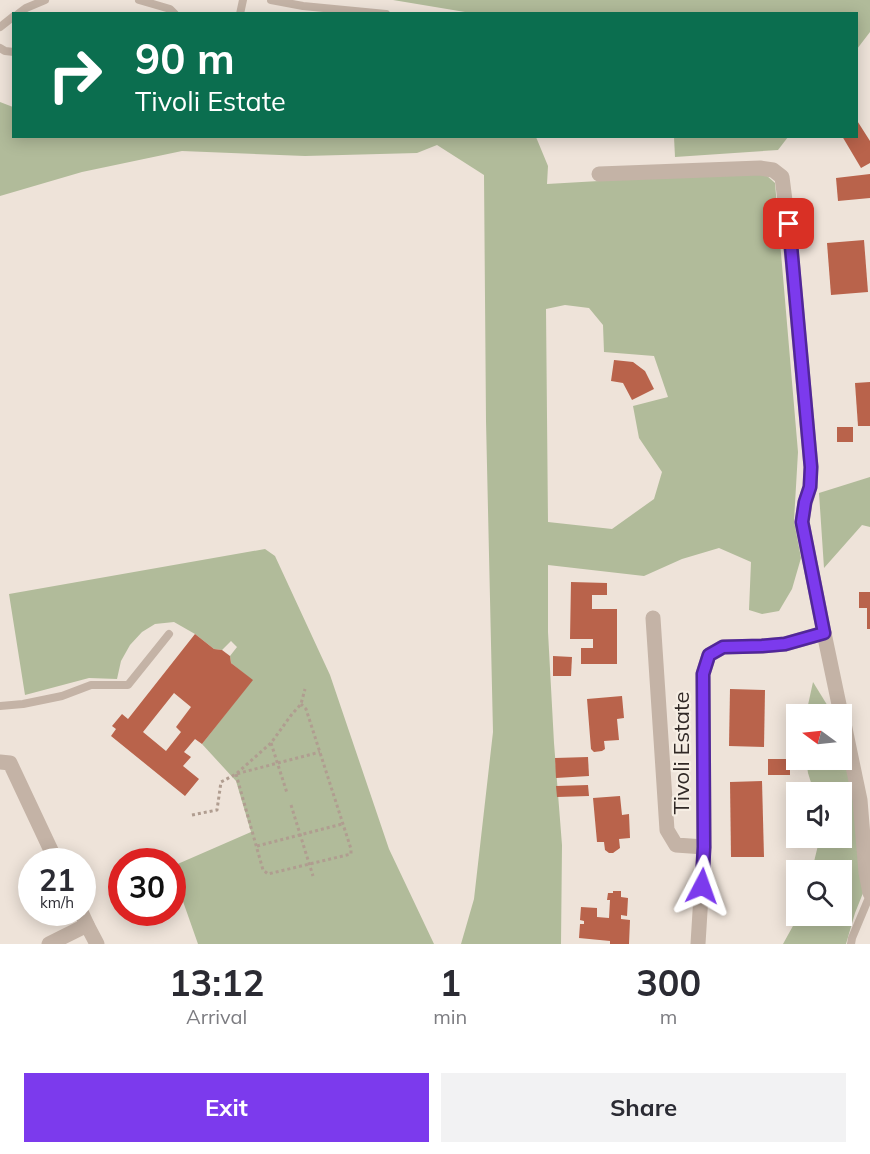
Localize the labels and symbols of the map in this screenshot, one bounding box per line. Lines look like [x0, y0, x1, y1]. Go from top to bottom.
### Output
pin [763, 198, 814, 249]
street label: Tivoli Estate [667, 692, 695, 814]
north arrow [786, 704, 852, 770]
speed limit sign: 30 [108, 848, 186, 926]
position arrow [670, 854, 734, 918]

